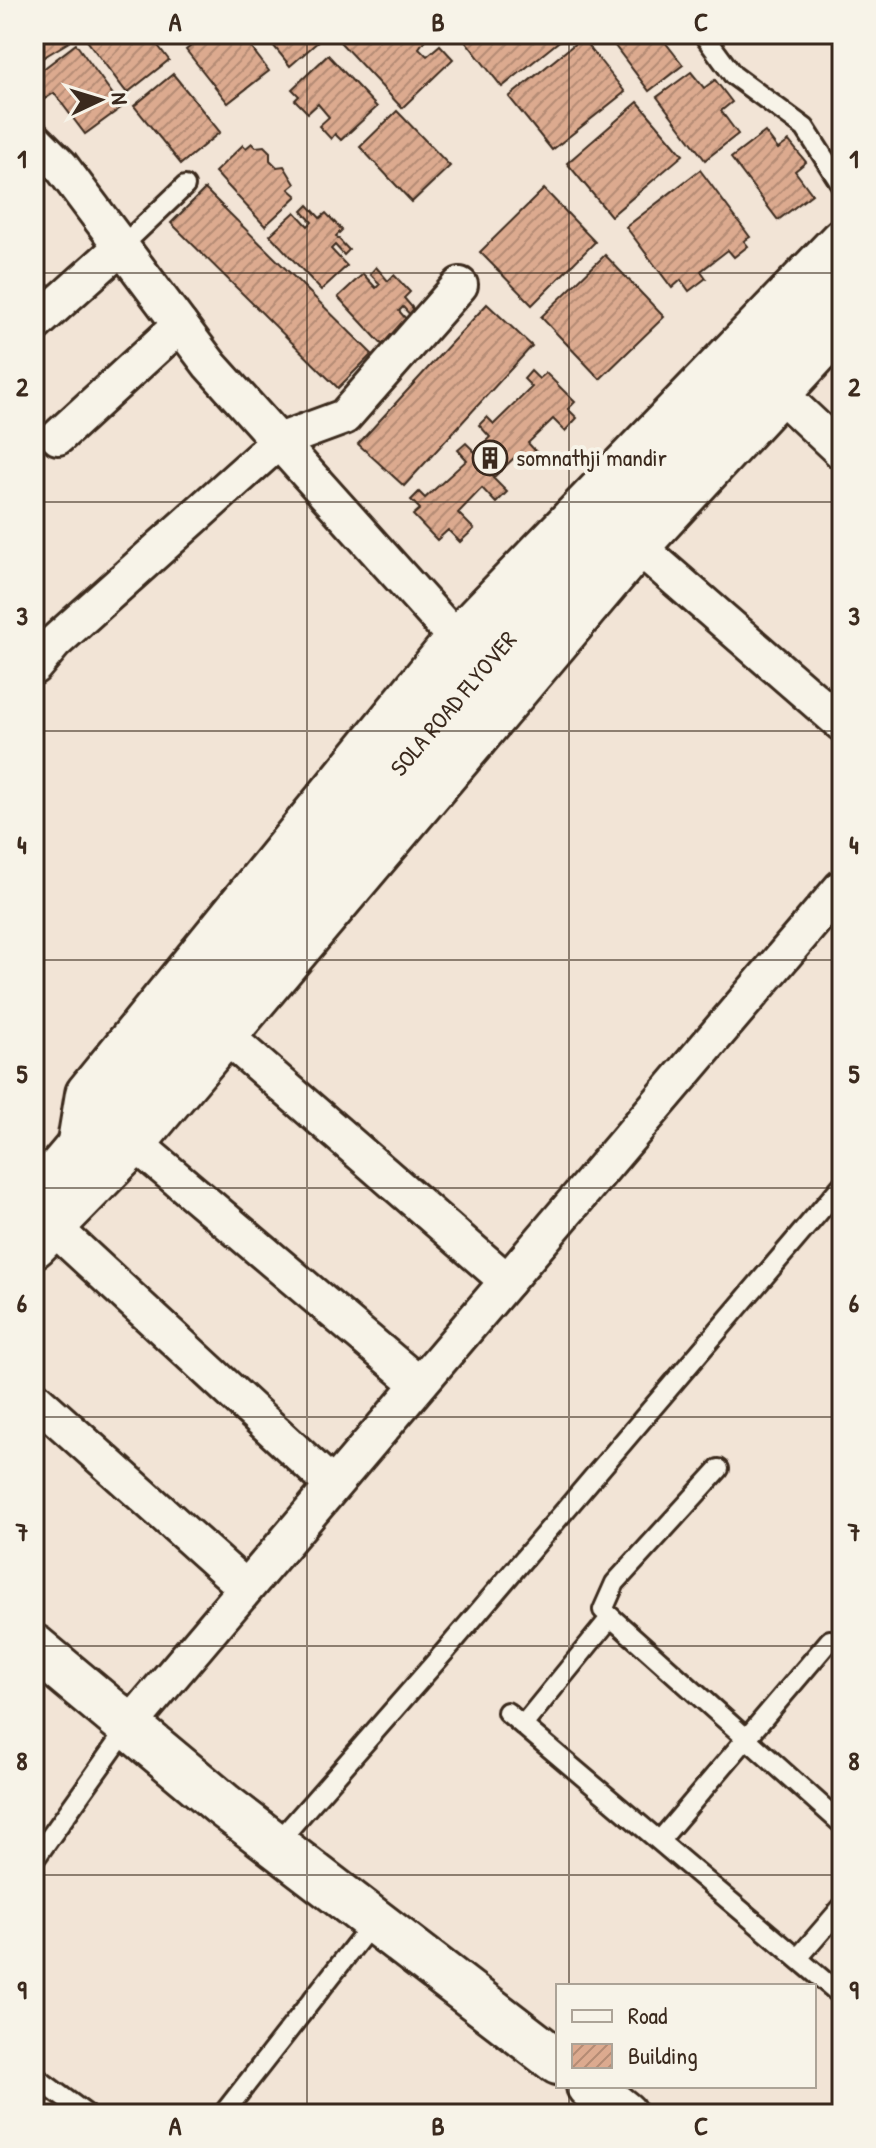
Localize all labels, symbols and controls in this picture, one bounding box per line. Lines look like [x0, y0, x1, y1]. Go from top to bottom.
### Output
text: A [169, 4, 182, 39]
text: B [431, 4, 445, 39]
text: C [694, 4, 708, 39]
north arrow [60, 60, 140, 140]
text: N [105, 92, 135, 106]
text: 1 [17, 141, 27, 176]
text: 1 [849, 141, 859, 176]
text: 2 [16, 369, 29, 404]
text: 2 [848, 369, 861, 404]
building icon: somnathji mandir [471, 439, 509, 477]
place label: somnathji mandir [516, 441, 667, 473]
text: 3 [16, 598, 28, 633]
text: 3 [848, 598, 860, 633]
street label: SOLA ROAD FLYOVER [382, 624, 523, 782]
text: 4 [17, 827, 27, 862]
text: 4 [849, 827, 859, 862]
text: 5 [17, 1056, 28, 1091]
text: 5 [849, 1056, 860, 1091]
text: 6 [17, 1285, 28, 1320]
text: 6 [849, 1285, 860, 1320]
text: 7 [15, 1514, 29, 1549]
text: 7 [847, 1514, 861, 1549]
text: 8 [16, 1743, 28, 1778]
text: 8 [848, 1743, 860, 1778]
text: 9 [17, 1972, 27, 2007]
text: 9 [849, 1972, 859, 2007]
legend [556, 1984, 816, 2088]
text: Road [628, 1999, 667, 2031]
text: Building [628, 2039, 698, 2071]
text: A [169, 2108, 182, 2143]
text: B [431, 2108, 445, 2143]
text: C [694, 2108, 708, 2143]

